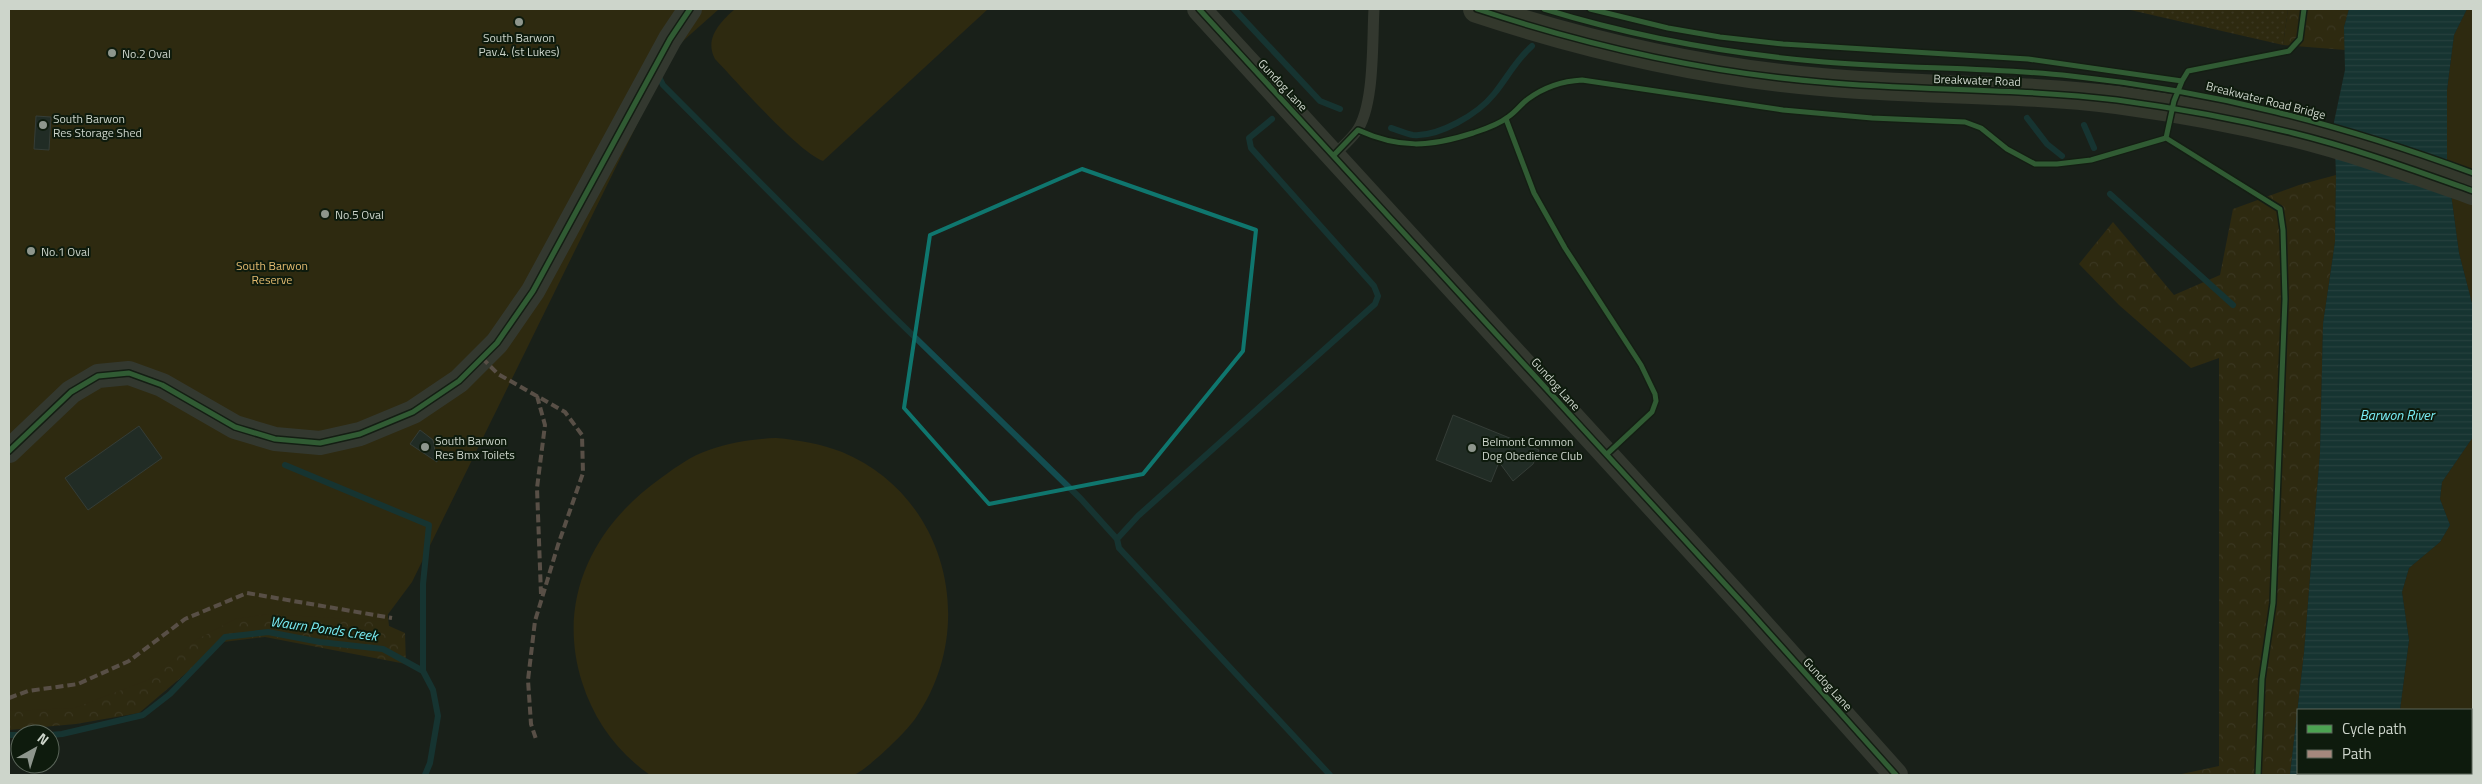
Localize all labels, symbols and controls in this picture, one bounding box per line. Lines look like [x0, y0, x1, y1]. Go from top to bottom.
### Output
marker: South Barwon Pav.4. (st Lukes) [513, 16, 525, 28]
place label: South Barwon Pav.4. (st Lukes) [479, 28, 559, 61]
place label: No.2 Oval [122, 44, 171, 63]
marker: No.2 Oval [106, 47, 118, 59]
street label: Gundog Lane [1254, 54, 1312, 116]
street label: Breakwater Road [1933, 69, 2021, 91]
street label: Breakwater Road Bridge [2204, 76, 2328, 124]
place label: South Barwon Res Storage Shed [53, 109, 142, 142]
marker: South Barwon Res Storage Shed [37, 119, 49, 131]
place label: No.5 Oval [335, 205, 384, 224]
marker: No.5 Oval [319, 208, 331, 220]
place label: No.1 Oval [41, 242, 90, 261]
marker: No.1 Oval [25, 245, 37, 257]
park label: South Barwon Reserve [236, 256, 308, 289]
street label: Gundog Lane [1527, 353, 1585, 415]
water label: Barwon River [2360, 404, 2436, 425]
place label: South Barwon Res Bmx Toilets [435, 431, 515, 464]
place label: Belmont Common Dog Obedience Club [1482, 432, 1583, 465]
marker: South Barwon Res Bmx Toilets [419, 441, 431, 453]
marker: Belmont Common Dog Obedience Club [1466, 442, 1478, 454]
water label: Waurn Ponds Creek [269, 610, 381, 646]
street label: Gundog Lane [1799, 653, 1857, 715]
legend [2297, 709, 2472, 774]
text: Cycle path [2342, 717, 2407, 740]
north arrow [10, 724, 60, 774]
text: N [33, 727, 54, 750]
text: Path [2342, 742, 2372, 765]

